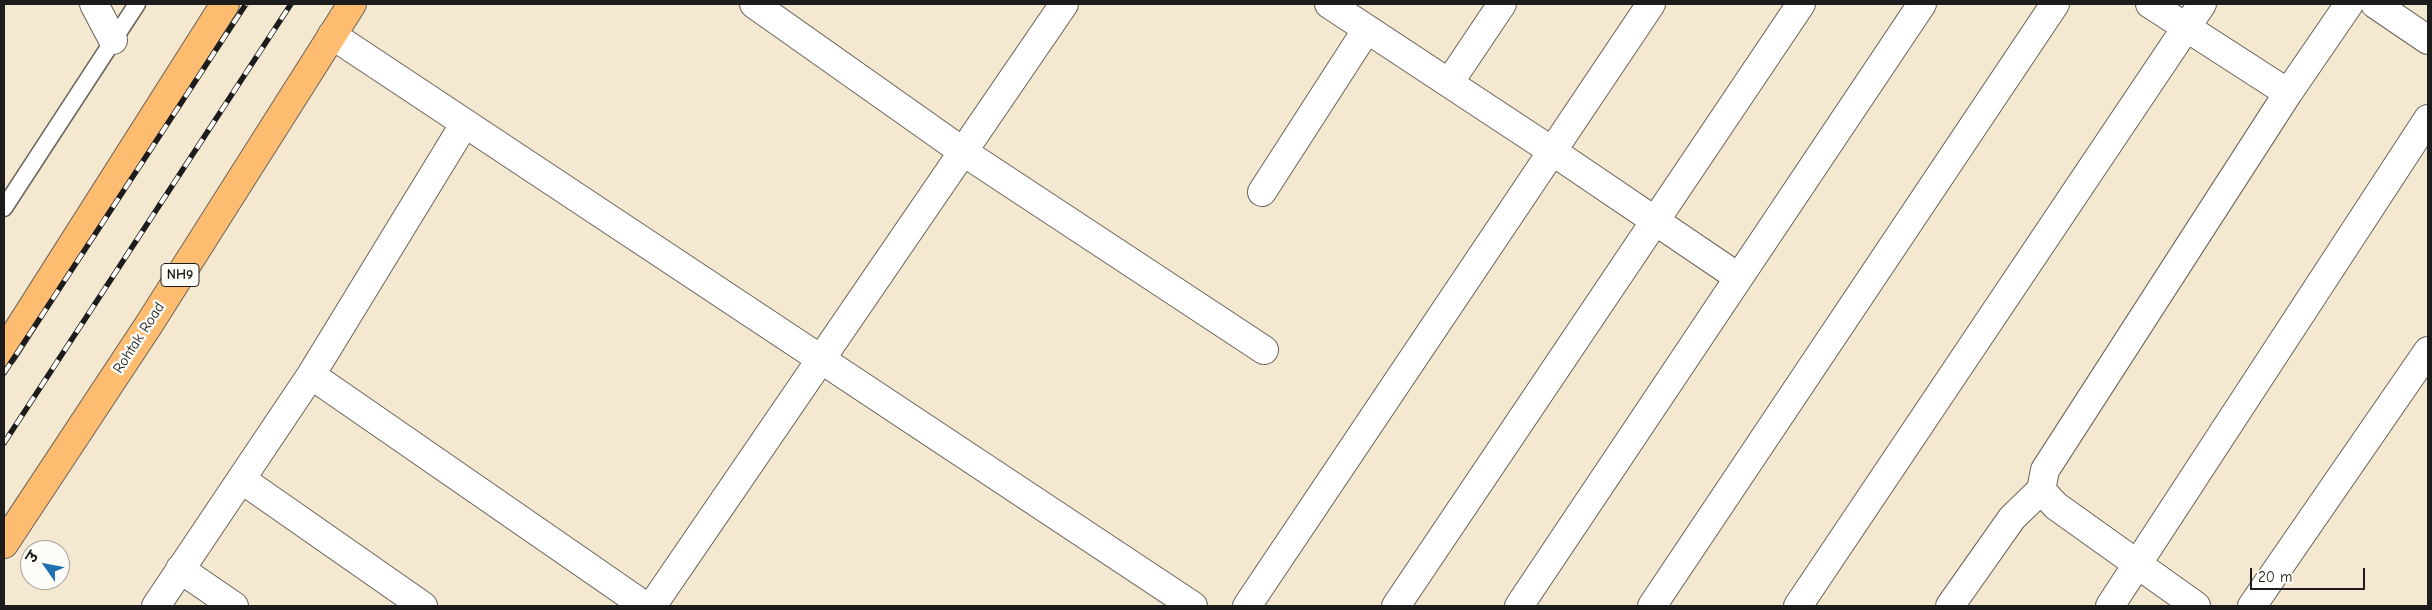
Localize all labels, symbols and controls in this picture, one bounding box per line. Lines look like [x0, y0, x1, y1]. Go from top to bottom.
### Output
road number: NH9 [161, 264, 199, 286]
street label: Rohtak Road [109, 299, 169, 377]
north arrow [20, 540, 70, 590]
text: उ [23, 549, 43, 566]
scale bar [2252, 558, 2367, 590]
text: 20 m [2258, 568, 2292, 586]

